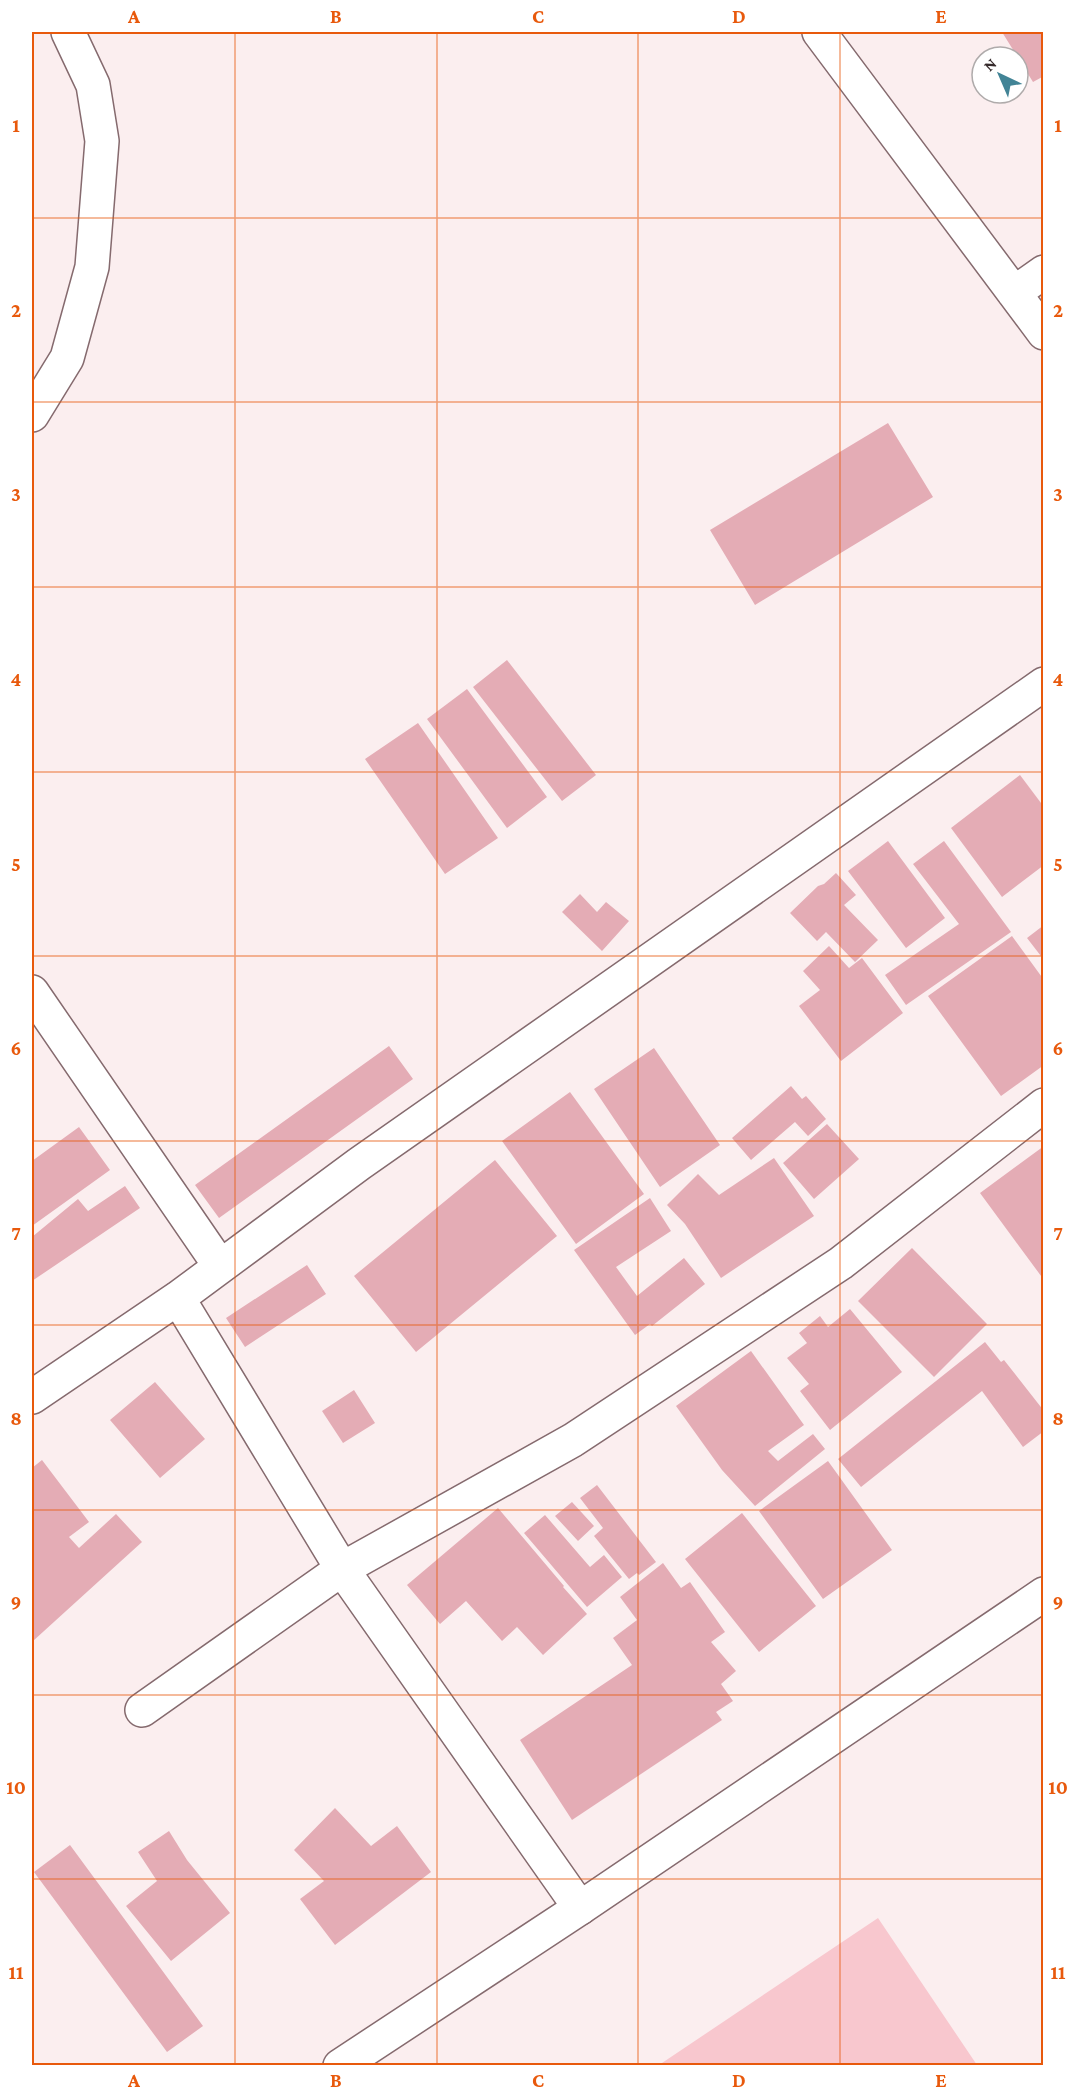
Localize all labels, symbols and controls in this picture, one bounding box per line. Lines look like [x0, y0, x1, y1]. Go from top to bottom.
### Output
text: A [127, 5, 141, 27]
text: B [330, 5, 342, 27]
text: C [532, 5, 544, 27]
text: D [732, 5, 746, 27]
text: E [935, 5, 947, 27]
north arrow [970, 45, 1030, 105]
text: N [980, 55, 1000, 74]
text: 1 [12, 114, 20, 136]
text: 1 [1054, 114, 1062, 136]
text: 2 [11, 299, 21, 321]
text: 2 [1053, 299, 1063, 321]
text: 3 [11, 483, 21, 505]
text: 3 [1053, 483, 1063, 505]
text: 4 [11, 668, 22, 690]
text: 4 [1053, 668, 1064, 690]
text: 5 [11, 853, 21, 875]
text: 5 [1053, 853, 1063, 875]
text: 6 [11, 1037, 21, 1059]
text: 6 [1053, 1037, 1063, 1059]
text: 7 [11, 1222, 21, 1244]
text: 7 [1053, 1222, 1063, 1244]
text: 8 [10, 1407, 22, 1429]
text: 8 [1052, 1407, 1064, 1429]
text: 9 [11, 1591, 21, 1613]
text: 9 [1053, 1591, 1063, 1613]
text: 10 [6, 1776, 26, 1798]
text: 10 [1048, 1776, 1068, 1798]
text: 11 [9, 1961, 24, 1983]
text: 11 [1051, 1961, 1066, 1983]
text: A [127, 2069, 141, 2091]
text: B [330, 2069, 342, 2091]
text: C [532, 2069, 544, 2091]
text: D [732, 2069, 746, 2091]
text: E [935, 2069, 947, 2091]

